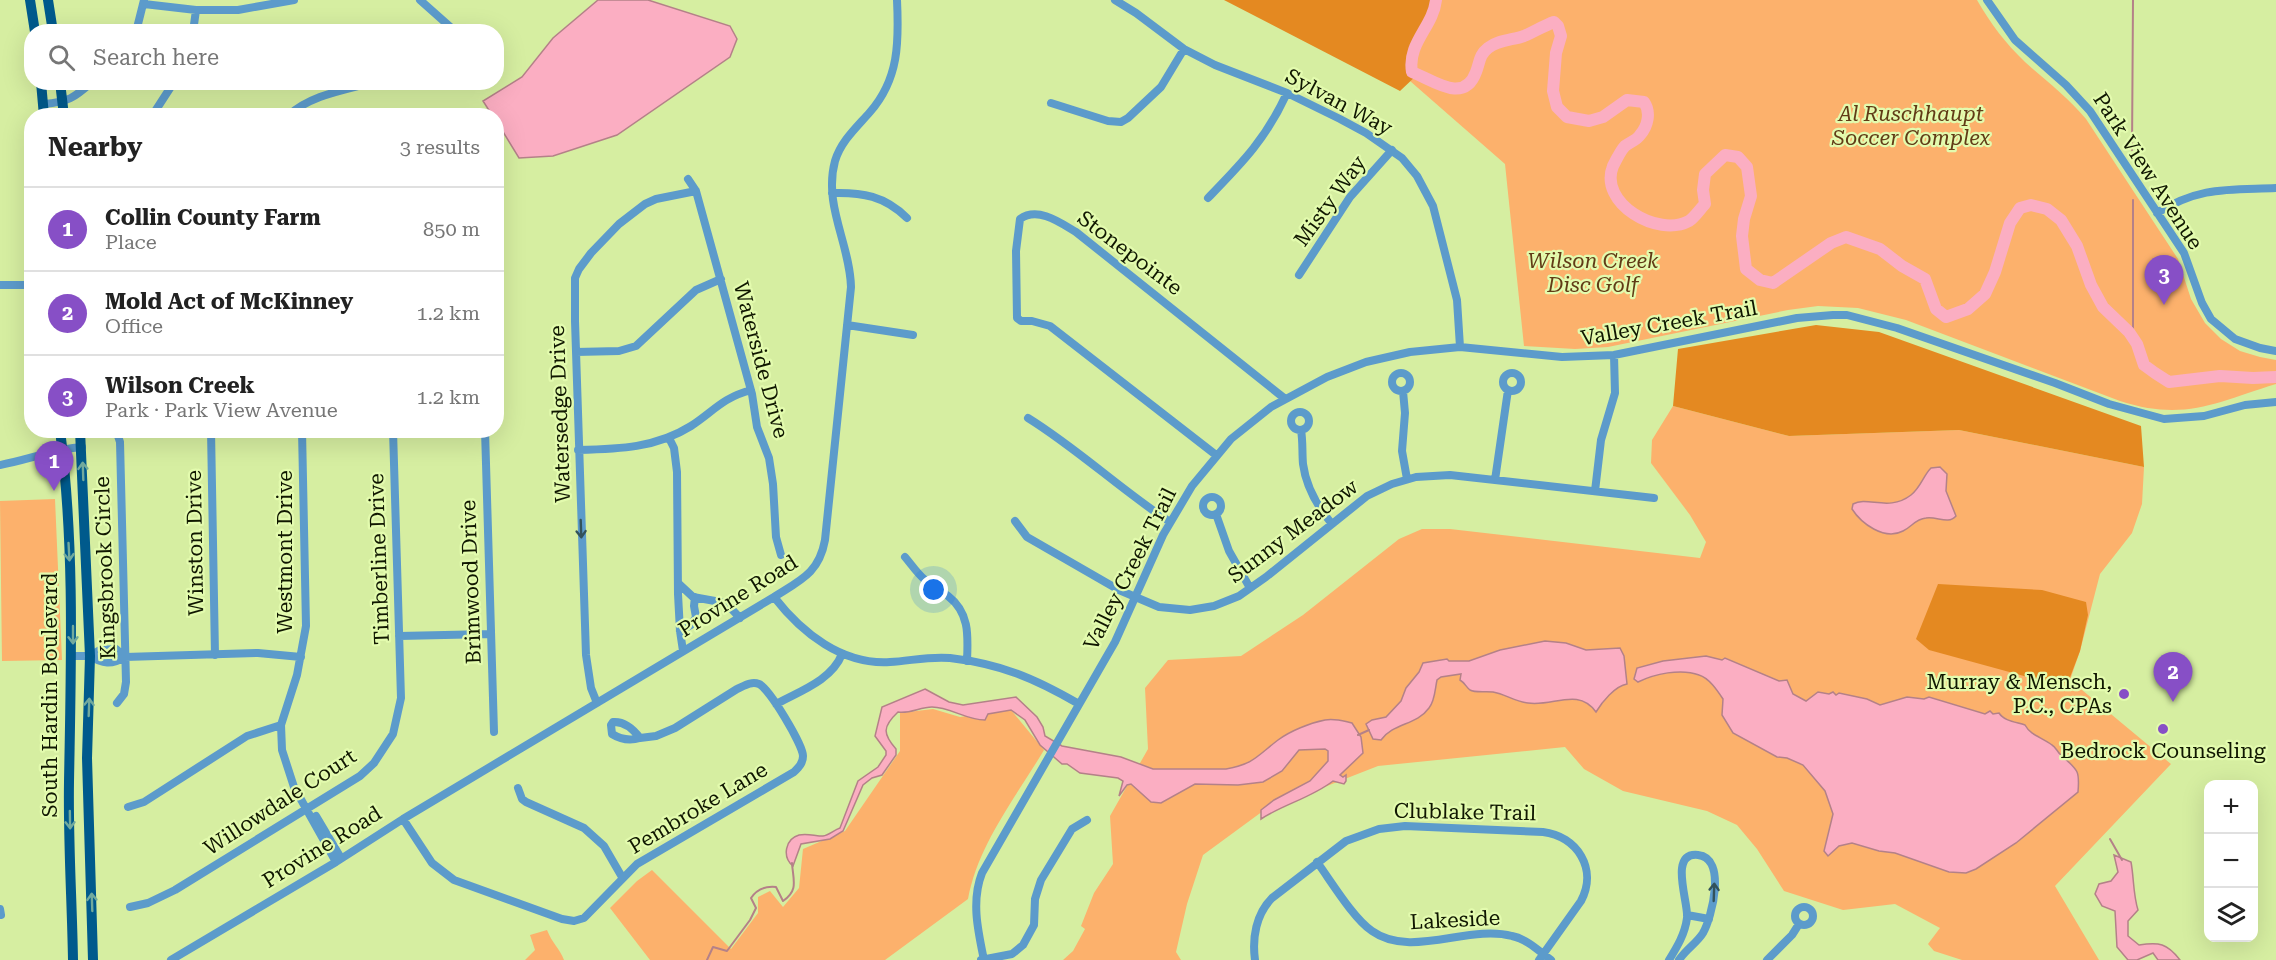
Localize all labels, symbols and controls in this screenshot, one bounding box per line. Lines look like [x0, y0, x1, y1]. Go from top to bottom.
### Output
search box [24, 24, 504, 90]
icon: search [45, 41, 78, 74]
text: Search here [93, 45, 219, 70]
street label: Sylvan Way [1282, 64, 1397, 140]
street label: Park View Avenue [2088, 88, 2208, 254]
park label: Al Ruschhaupt Soccer Complex [1831, 102, 1990, 150]
text: Nearby [48, 132, 142, 162]
text: 3 results [400, 135, 480, 159]
street label: Misty Way [1289, 150, 1371, 251]
text: Collin County Farm [105, 205, 321, 230]
street label: Stonepointe [1073, 206, 1187, 300]
text: 1 [62, 217, 73, 241]
text: 850 m [423, 217, 480, 241]
text: Place [105, 230, 157, 254]
park label: Wilson Creek Disc Golf [1528, 249, 1659, 297]
pin: 3 [2144, 256, 2184, 305]
street label: Waterside Drive [729, 279, 793, 441]
text: Mold Act of McKinney [105, 289, 353, 314]
street label: Valley Creek Trail [1579, 296, 1760, 350]
text: 2 [62, 301, 73, 325]
text: 1.2 km [416, 301, 480, 325]
text: Office [105, 314, 163, 338]
street label: Watersedge Drive [545, 325, 575, 503]
text: Wilson Creek [105, 373, 255, 398]
text: 3 [62, 385, 73, 409]
text: 1.2 km [416, 385, 480, 409]
text: Park · Park View Avenue [105, 398, 338, 422]
pin: 1 [34, 442, 74, 491]
one-way arrow [77, 462, 88, 482]
street label: Winston Drive [182, 470, 208, 616]
street label: Westmont Drive [273, 470, 297, 634]
street label: Timberline Drive [364, 473, 394, 645]
street label: Sunny Meadow [1223, 474, 1363, 588]
street label: Kingsbrook Circle [90, 476, 120, 660]
street label: Valley Creek Trail [1079, 483, 1181, 654]
street label: Brimwood Drive [456, 499, 486, 665]
one-way arrow [576, 519, 587, 539]
one-way arrow [64, 541, 75, 561]
street label: Provine Road [674, 550, 802, 642]
street label: South Hardin Boulevard [38, 572, 62, 818]
your location [919, 575, 948, 604]
one-way arrow [67, 625, 79, 645]
pin: 2 [2154, 652, 2192, 702]
place label: Murray & Mensch, P.C., CPAs [1927, 670, 2112, 718]
marker: Murray & Mensch, P.C., CPAs [2117, 687, 2131, 701]
one-way arrow [83, 697, 95, 717]
marker: Bedrock Counseling [2156, 722, 2170, 736]
place label: Bedrock Counseling [2060, 739, 2266, 763]
street label: Willowdale Court [199, 744, 361, 860]
street label: Pembroke Lane [624, 757, 772, 859]
map controls [2204, 780, 2258, 942]
button: + [2204, 780, 2258, 834]
street label: Clublake Trail [1394, 799, 1537, 825]
street label: Provine Road [258, 801, 386, 893]
one-way arrow [64, 809, 75, 829]
button: − [2204, 834, 2258, 888]
one-way arrow [1708, 883, 1720, 903]
button: layers [2204, 888, 2258, 942]
one-way arrow [86, 892, 97, 912]
street label: Lakeside [1409, 906, 1501, 934]

